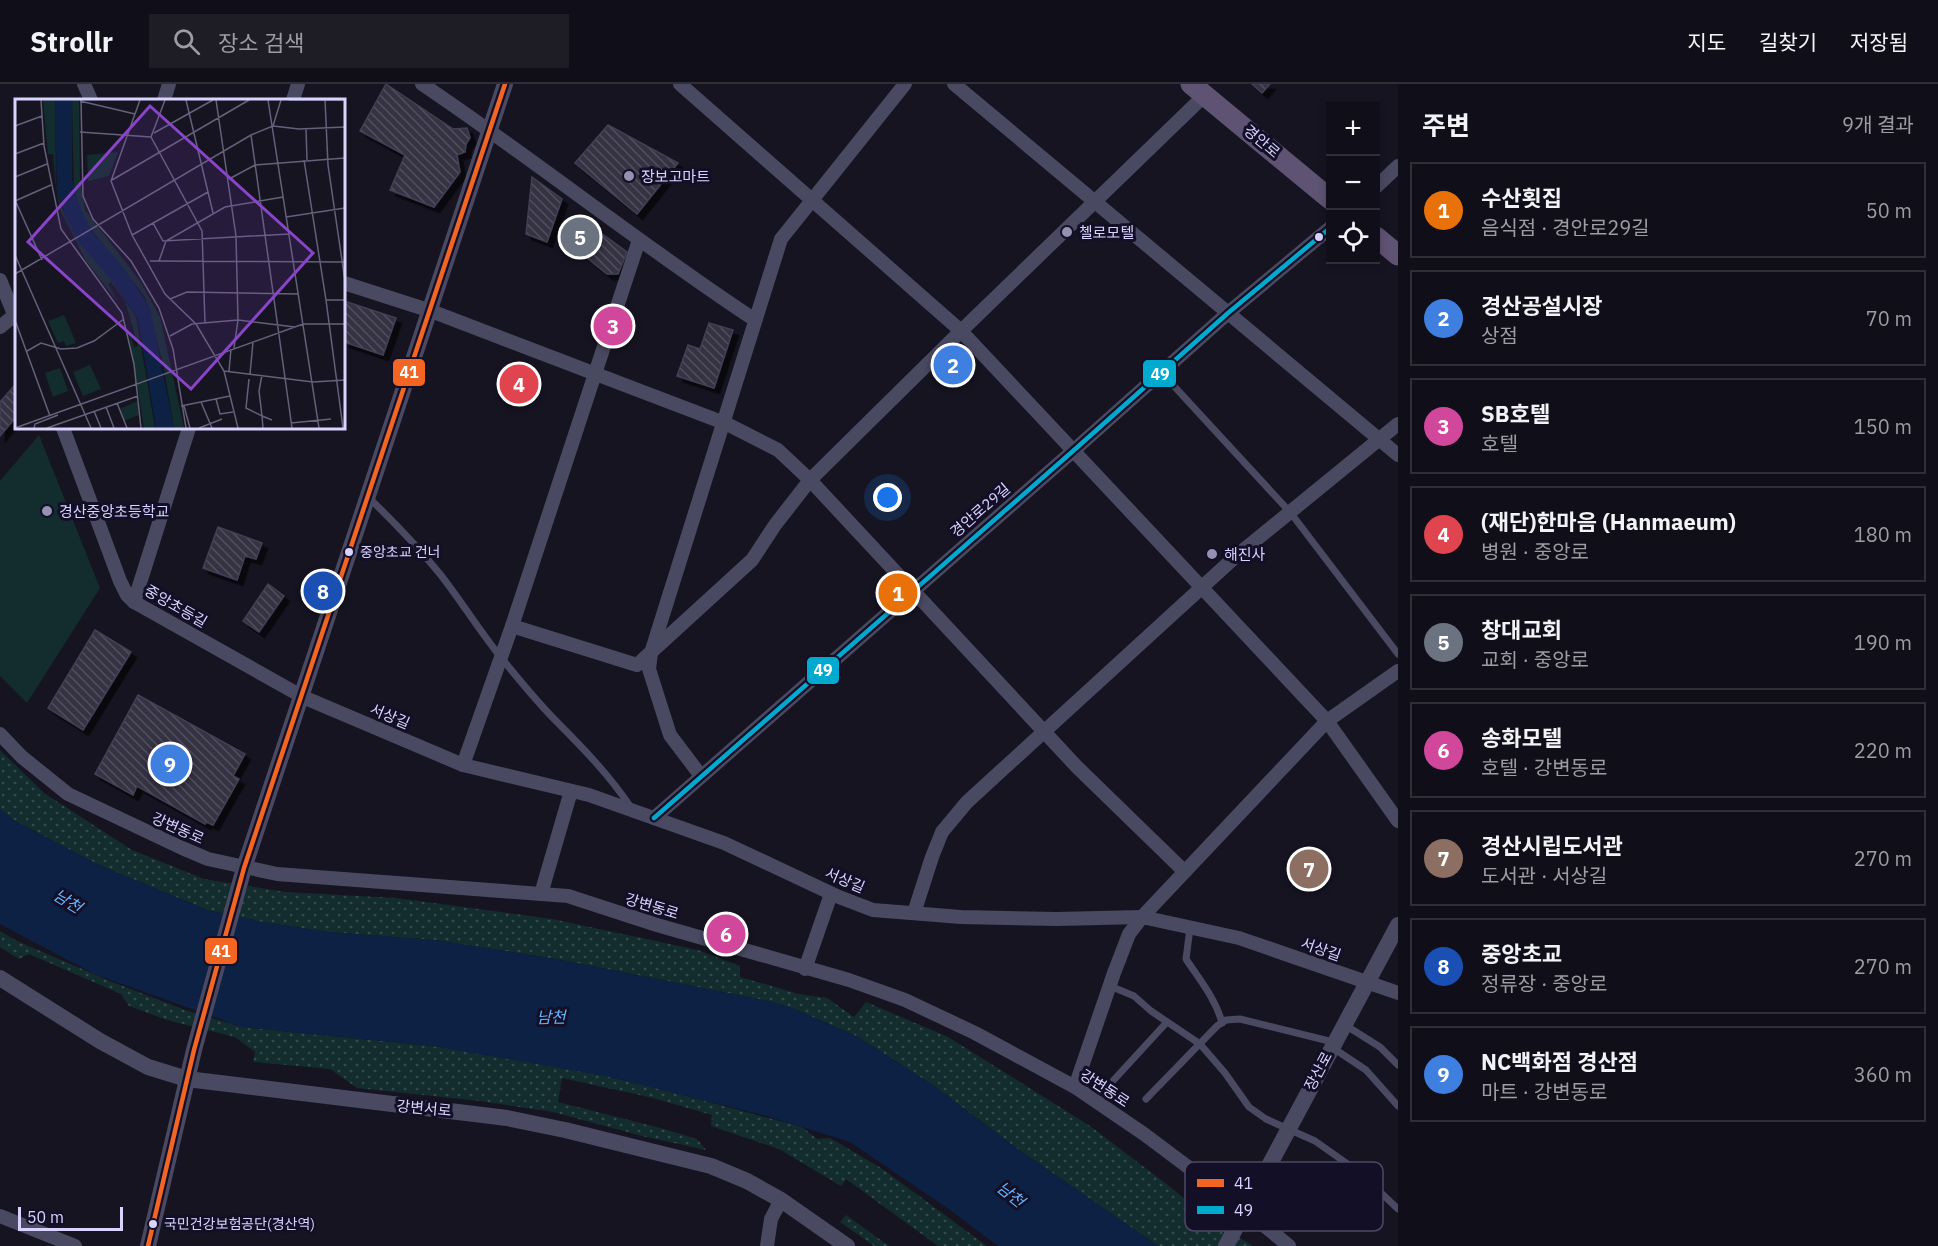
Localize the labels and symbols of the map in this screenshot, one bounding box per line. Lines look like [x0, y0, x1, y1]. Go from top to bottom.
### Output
inset map [15, 99, 345, 429]
street label: 경안로 [1240, 120, 1284, 162]
place label: 장보고마트 [641, 167, 710, 186]
marker: 장보고마트 [622, 169, 636, 183]
pin: 5 [560, 214, 600, 260]
place label: 첼로모텔 [1079, 223, 1134, 242]
marker: 첼로모텔 [1060, 225, 1074, 239]
unlabelled marker [1313, 231, 1325, 243]
pin: 3 [594, 304, 632, 348]
pin: 2 [934, 342, 972, 388]
line badge: 41 [392, 358, 426, 387]
line badge: 49 [1142, 359, 1177, 388]
text: 41 [399, 362, 419, 382]
pin: 4 [500, 362, 538, 406]
text: 49 [1150, 364, 1170, 384]
street label: 경안로29길 [946, 479, 1014, 541]
your location [873, 483, 902, 512]
place label: 경산중앙초등학교 [59, 502, 169, 521]
marker: 경산중앙초등학교 [40, 504, 54, 518]
place label: 중앙초교 건너 [360, 543, 441, 561]
place label: 해진사 [1224, 545, 1266, 564]
marker: 중앙초교 건너 [343, 546, 355, 558]
marker: 해진사 [1205, 547, 1219, 561]
pin: 8 [304, 568, 342, 614]
pin: 1 [878, 570, 918, 616]
street label: 중앙초등길 [141, 581, 211, 631]
line badge: 49 [806, 656, 840, 685]
text: 49 [813, 660, 833, 680]
street label: 서상길 [367, 699, 413, 733]
pin: 9 [150, 742, 190, 786]
street label: 강변동로 [149, 808, 207, 848]
pin: 7 [1290, 846, 1328, 892]
street label: 서상길 [822, 863, 868, 897]
water label: 남천 [50, 885, 88, 918]
street label: 강변동로 [623, 889, 681, 923]
pin: 6 [706, 912, 746, 956]
street label: 서상길 [1298, 933, 1344, 965]
line badge: 41 [204, 937, 238, 965]
text: 41 [211, 941, 231, 961]
water label: 남천 [536, 1007, 568, 1027]
street label: 장산로 [1300, 1048, 1336, 1094]
street label: 강변동로 [1077, 1065, 1133, 1111]
street label: 강변서로 [396, 1096, 452, 1120]
legend [1185, 1162, 1383, 1231]
text: 41 [1234, 1173, 1253, 1193]
water label: 남천 [993, 1177, 1030, 1212]
text: 49 [1234, 1200, 1253, 1220]
scale bar [18, 1204, 123, 1232]
place label: 국민건강보험공단(경산역) [164, 1215, 315, 1233]
marker: 국민건강보험공단(경산역) [147, 1218, 159, 1230]

